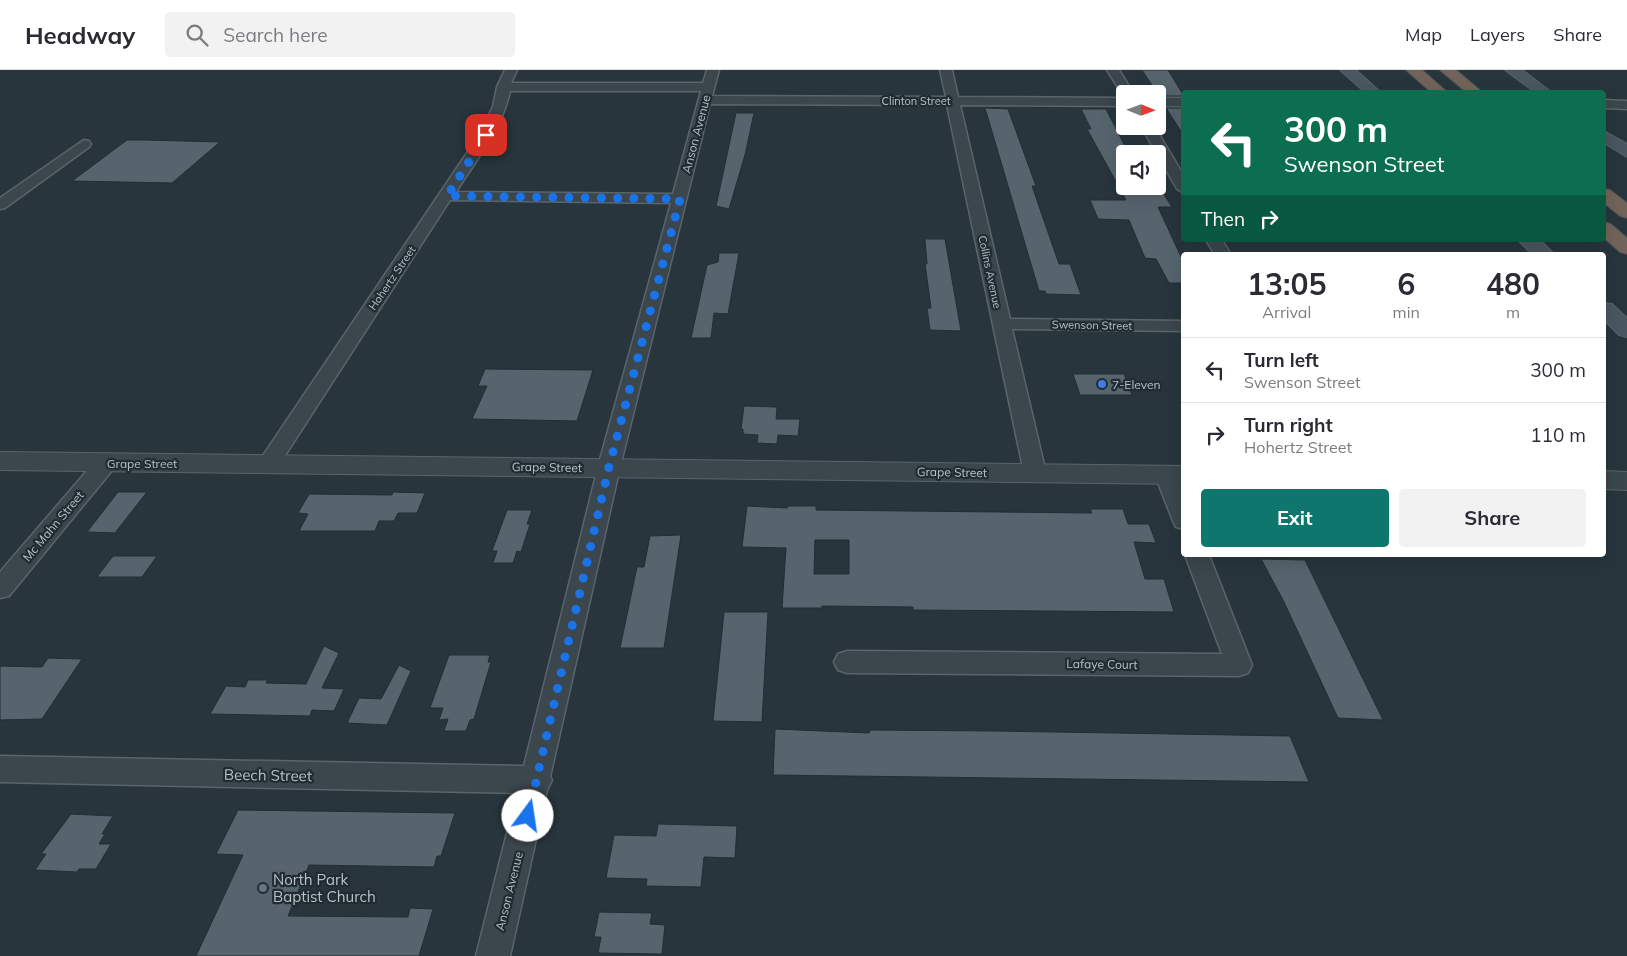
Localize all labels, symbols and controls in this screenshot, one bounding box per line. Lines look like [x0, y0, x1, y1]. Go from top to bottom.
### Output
search box [165, 12, 515, 57]
text: Headway [25, 20, 135, 50]
icon: search [183, 21, 211, 49]
text: Search here [223, 23, 328, 47]
text: Map [1405, 23, 1442, 46]
text: Layers [1470, 23, 1525, 46]
text: Share [1553, 23, 1602, 46]
north arrow [1116, 85, 1166, 135]
map controls [1116, 85, 1166, 195]
street label: Anson Avenue [678, 93, 714, 175]
street label: Clinton Street [881, 94, 951, 108]
text: 300 m [1284, 107, 1388, 151]
icon: left [1201, 110, 1266, 175]
pin [465, 114, 507, 156]
icon: arrive [472, 121, 500, 149]
button: sound [1116, 145, 1166, 195]
text: Swenson Street [1284, 150, 1444, 178]
icon: right [1255, 205, 1283, 233]
text: Then [1201, 207, 1245, 231]
street label: Collins Avenue [975, 234, 1005, 310]
street label: Hohertz Street [365, 243, 419, 313]
text: 13:05 [1247, 265, 1327, 303]
text: 6 [1397, 265, 1415, 303]
text: 480 [1486, 265, 1540, 303]
text: Arrival [1262, 302, 1311, 322]
text: min [1393, 302, 1420, 322]
text: m [1506, 302, 1520, 322]
street label: Swenson Street [1052, 317, 1132, 333]
text: Turn left [1244, 348, 1319, 372]
icon: left [1201, 356, 1229, 384]
text: 300 m [1530, 358, 1586, 382]
text: Swenson Street [1244, 372, 1361, 392]
place label: 7-Eleven [1112, 377, 1161, 392]
marker: 7-Eleven [1096, 378, 1108, 390]
text: Turn right [1244, 413, 1333, 437]
icon: right [1201, 421, 1229, 449]
text: 110 m [1530, 423, 1586, 447]
text: Hohertz Street [1244, 437, 1352, 457]
street label: Grape Street [107, 456, 177, 471]
street label: Grape Street [512, 459, 582, 475]
street label: Grape Street [917, 464, 987, 480]
street label: Mc Mahn Street [19, 488, 87, 564]
button: Exit [1201, 489, 1389, 547]
button: Share [1399, 489, 1586, 547]
street label: Lafaye Court [1066, 656, 1138, 672]
street label: Beech Street [224, 765, 312, 785]
position arrow [501, 789, 553, 841]
street label: Anson Avenue [492, 850, 526, 932]
place label: North Park Baptist Church [273, 870, 376, 906]
marker: North Park Baptist Church [257, 882, 269, 894]

